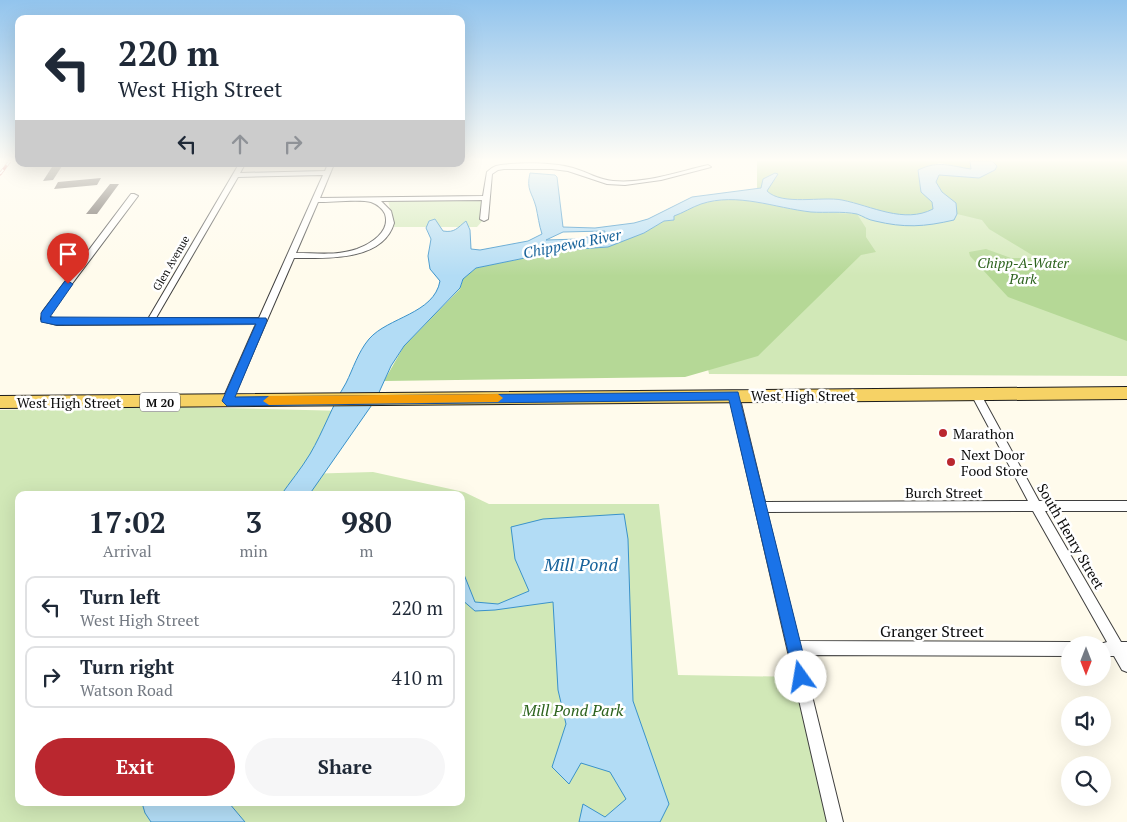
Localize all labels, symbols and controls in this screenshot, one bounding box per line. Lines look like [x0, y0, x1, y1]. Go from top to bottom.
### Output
text: 220 m [118, 30, 219, 76]
icon: left [35, 35, 100, 100]
text: West High Street [118, 74, 282, 103]
icon: left [173, 130, 201, 158]
icon: ahead [226, 130, 254, 158]
icon: right [279, 130, 307, 158]
water label: Chippewa River [521, 223, 624, 262]
pin [47, 233, 89, 284]
street label: Glen Avenue [150, 233, 193, 293]
icon: arrive [54, 240, 82, 268]
park label: Chipp-A-Water Park [977, 253, 1069, 288]
street label: West High Street [751, 386, 856, 405]
road number: M 20 [140, 392, 180, 412]
street label: West High Street [17, 393, 122, 412]
place label: Marathon [953, 424, 1015, 443]
marker: Marathon [937, 427, 949, 439]
place label: Next Door Food Store [961, 445, 1028, 480]
marker: Next Door Food Store [945, 456, 957, 468]
street label: South Henry Street [1033, 480, 1109, 593]
street label: Burch Street [905, 483, 984, 502]
text: 17:02 [88, 502, 166, 542]
text: 3 [245, 502, 262, 542]
text: 980 [341, 502, 392, 542]
text: Arrival [103, 540, 152, 562]
text: min [240, 540, 268, 562]
text: m [359, 540, 373, 562]
water label: Mill Pond [543, 552, 618, 576]
text: Turn left [80, 584, 161, 609]
icon: left [37, 593, 65, 621]
text: 220 m [392, 595, 443, 620]
text: West High Street [80, 609, 200, 631]
street label: Granger Street [880, 620, 984, 642]
north arrow [1061, 636, 1111, 686]
map controls [1061, 636, 1111, 806]
position arrow [774, 650, 826, 702]
text: Turn right [80, 654, 174, 679]
icon: right [37, 663, 65, 691]
text: 410 m [392, 665, 443, 690]
text: Watson Road [80, 679, 173, 701]
button: sound [1061, 696, 1111, 746]
park label: Mill Pond Park [521, 699, 624, 721]
button: Exit [35, 738, 235, 796]
button: Share [245, 738, 445, 796]
button: search [1061, 756, 1111, 806]

